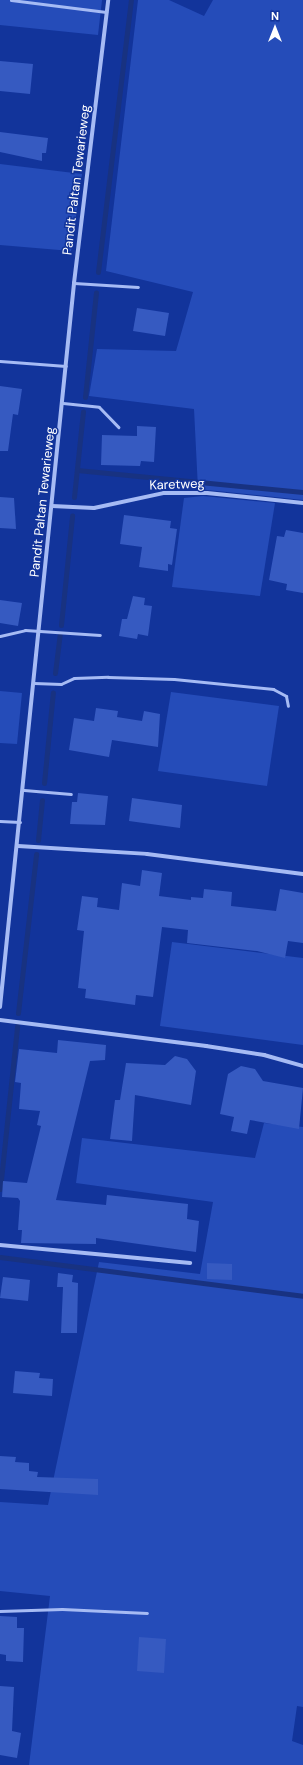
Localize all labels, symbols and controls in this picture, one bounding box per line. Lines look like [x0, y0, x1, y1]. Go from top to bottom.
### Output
north arrow [255, 8, 295, 48]
text: N [271, 9, 279, 23]
street label: Pandit Paltan Tewarieweg [60, 104, 94, 256]
street label: Pandit Paltan Tewarieweg [27, 426, 59, 578]
street label: Karetweg [149, 476, 205, 494]

